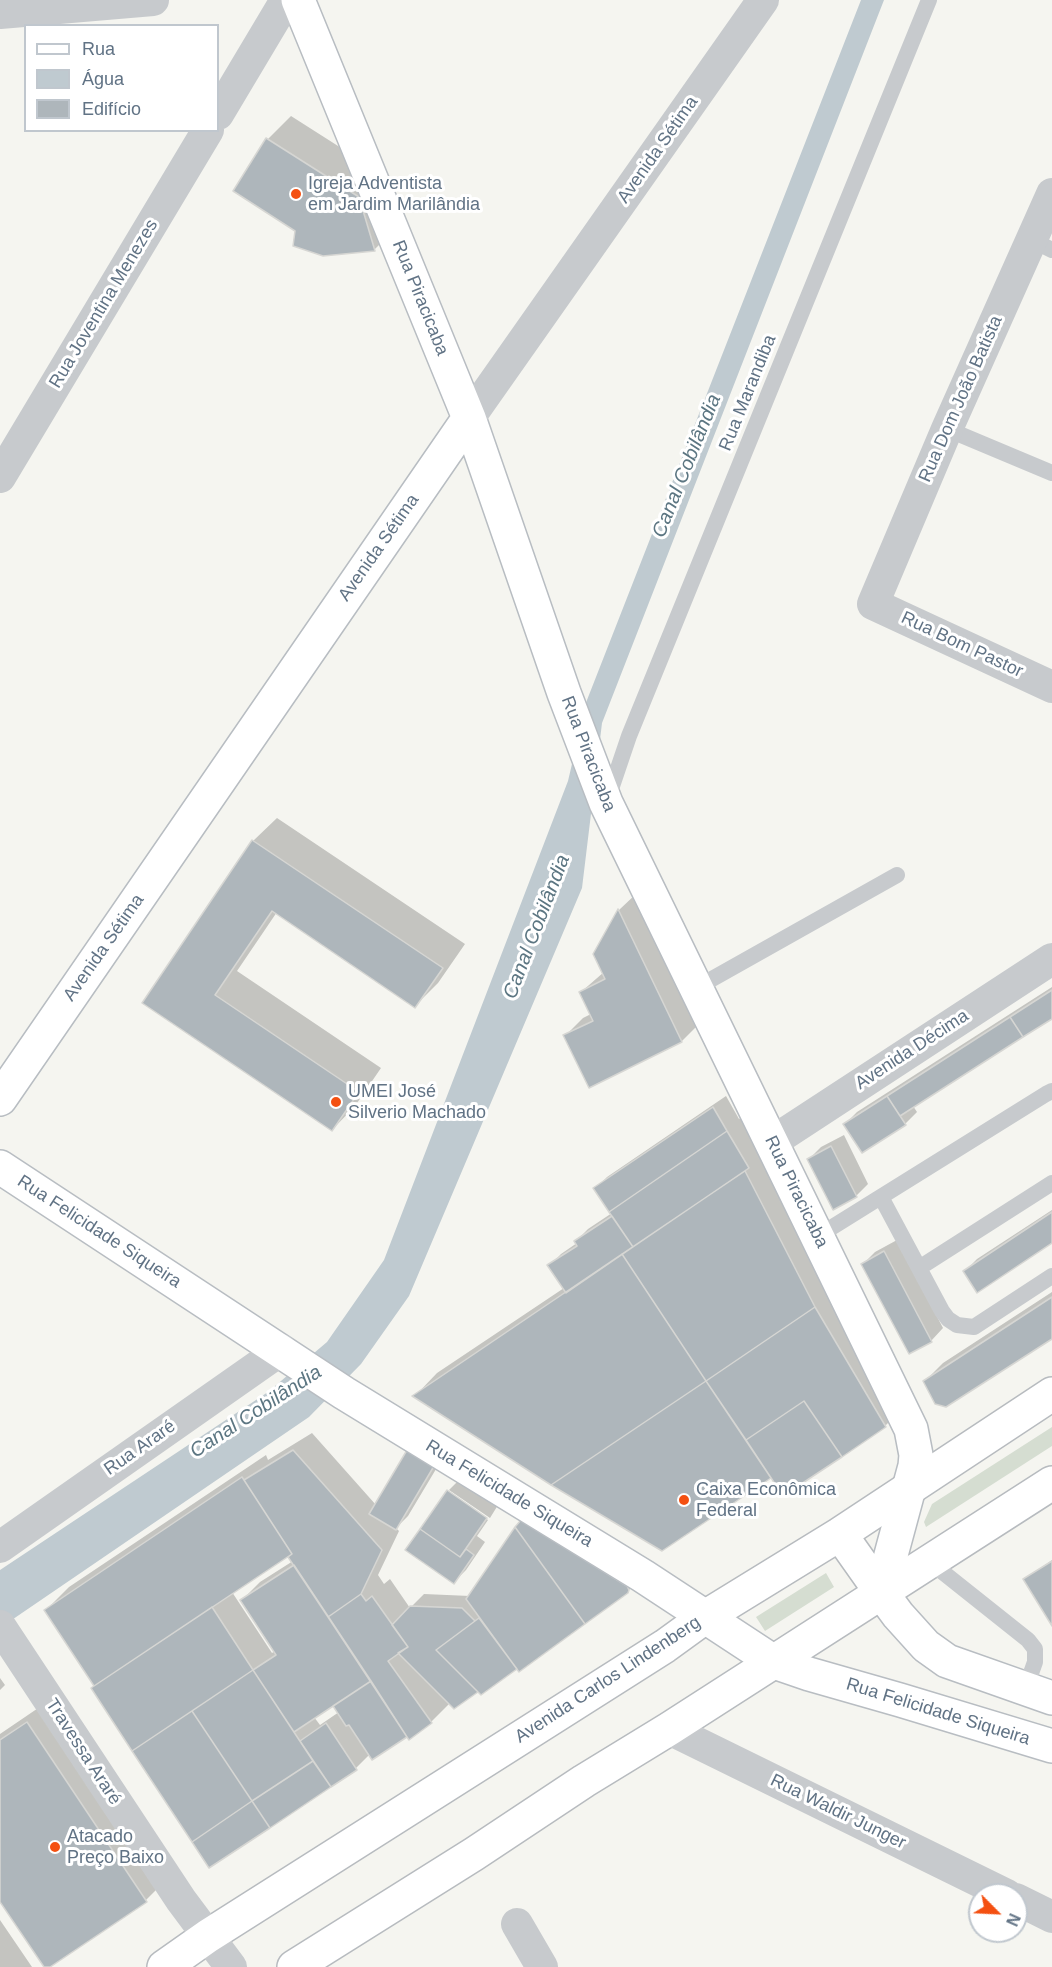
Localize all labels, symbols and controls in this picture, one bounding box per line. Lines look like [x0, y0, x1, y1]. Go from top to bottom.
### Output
legend [24, 24, 219, 132]
text: Rua [82, 39, 115, 59]
text: Água [82, 69, 124, 89]
street label: Avenida Sétima [613, 92, 703, 208]
text: Edifício [82, 99, 141, 119]
place label: Igreja Adventista em Jardim Marilândia [308, 173, 480, 216]
marker: Igreja Adventista em Jardim Marilândia [289, 187, 303, 201]
street label: Rua Joventina Menezes [45, 216, 163, 392]
street label: Rua Piracicaba [387, 237, 453, 359]
street label: Rua Dom João Batista [915, 312, 1007, 486]
street label: Rua Marandiba [715, 332, 781, 454]
water label: Canal Cobilândia [647, 391, 727, 541]
street label: Avenida Sétima [334, 490, 424, 606]
street label: Rua Bom Pastor [898, 607, 1026, 683]
street label: Rua Piracicaba [556, 693, 620, 815]
water label: Canal Cobilândia [499, 852, 575, 1002]
street label: Avenida Sétima [59, 890, 149, 1006]
street label: Avenida Décima [851, 1005, 973, 1095]
place label: UMEI José Silverio Machado [348, 1081, 486, 1124]
marker: UMEI José Silverio Machado [329, 1095, 343, 1109]
street label: Rua Piracicaba [760, 1132, 832, 1252]
street label: Rua Felicidade Siqueira [13, 1171, 185, 1293]
water label: Canal Cobilândia [186, 1360, 326, 1464]
street label: Rua Araré [100, 1416, 180, 1480]
street label: Rua Felicidade Siqueira [422, 1436, 596, 1552]
place label: Caixa Econômica Federal [696, 1479, 836, 1522]
marker: Caixa Econômica Federal [677, 1493, 691, 1507]
street label: Avenida Carlos Lindenberg [511, 1612, 705, 1748]
street label: Rua Felicidade Siqueira [843, 1674, 1033, 1750]
street label: Travessa Araré [41, 1695, 125, 1809]
street label: Rua Waldir Junger [767, 1770, 909, 1854]
place label: Atacado Preço Baixo [67, 1826, 164, 1868]
marker: Atacado Preço Baixo [48, 1840, 62, 1854]
north arrow [968, 1883, 1028, 1943]
text: N [1003, 1911, 1023, 1928]

